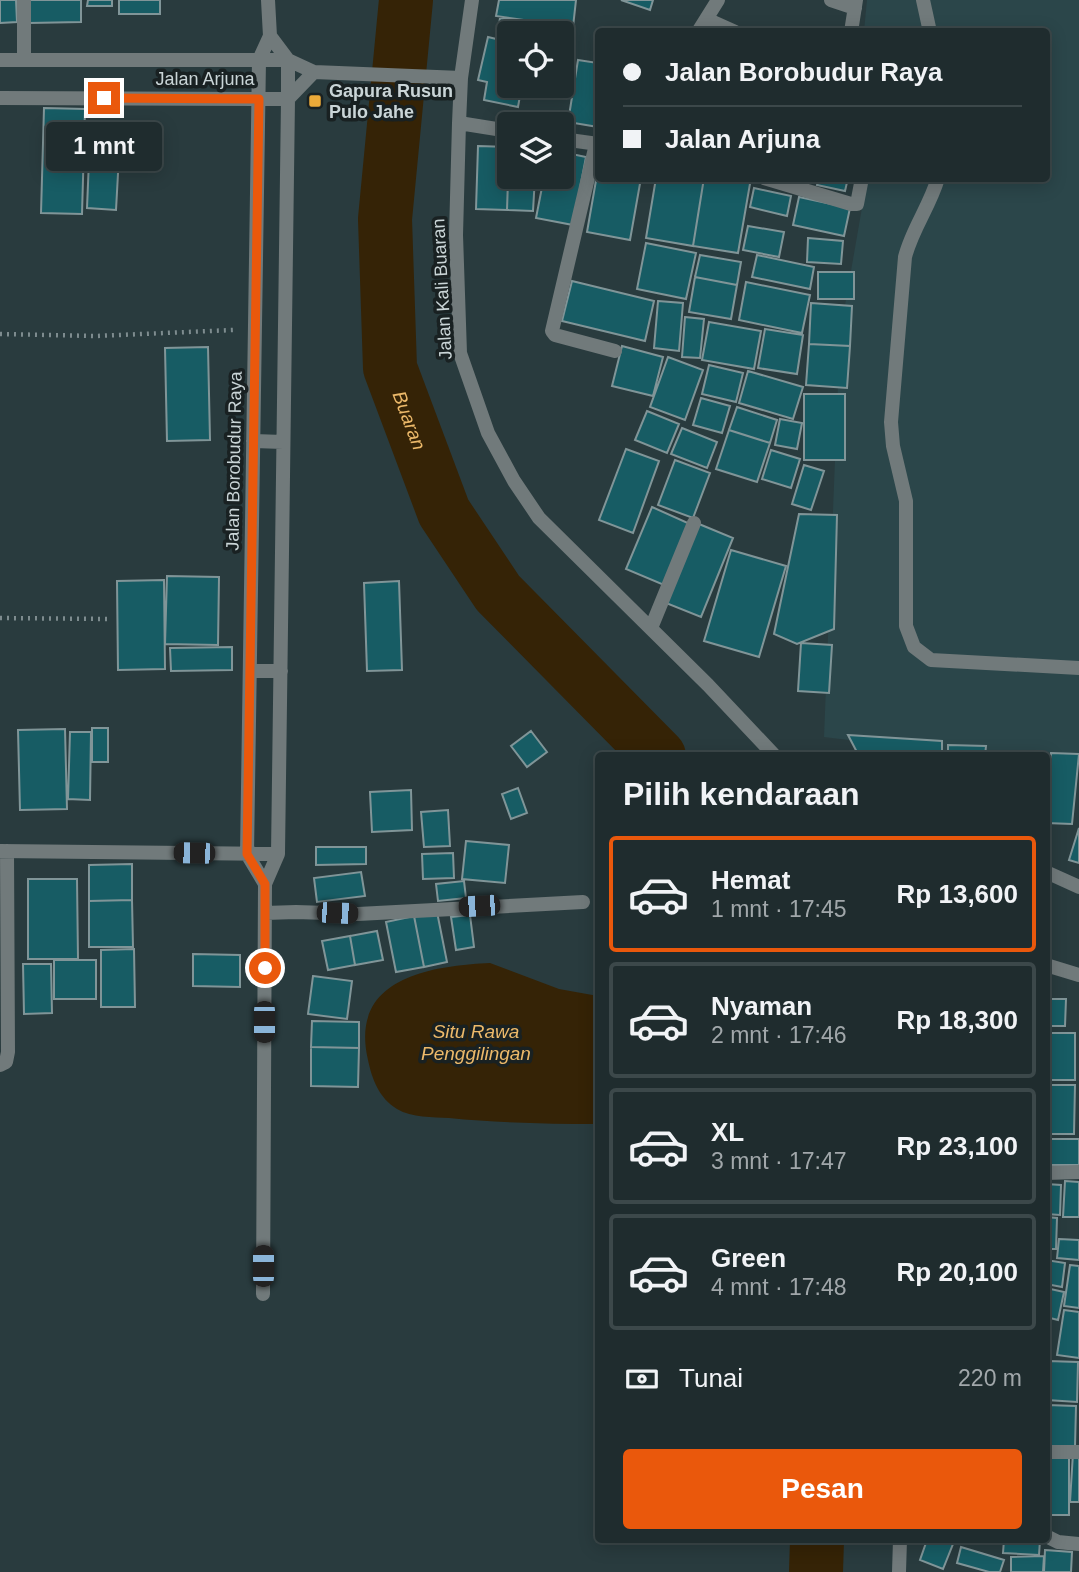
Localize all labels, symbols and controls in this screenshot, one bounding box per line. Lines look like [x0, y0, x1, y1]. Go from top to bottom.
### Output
map controls [497, 21, 574, 189]
button: locate [497, 21, 574, 98]
text: Jalan Borobudur Raya [665, 57, 942, 87]
street label: Jalan Arjuna [155, 69, 256, 89]
place label: Gapura Rusun Pulo Jahe [329, 81, 453, 122]
route end [88, 82, 120, 114]
marker: Gapura Rusun Pulo Jahe [307, 93, 323, 109]
button: layers [497, 112, 574, 189]
callout: 1 mnt [46, 122, 162, 172]
text: Jalan Arjuna [665, 124, 820, 154]
text: 1 mnt [73, 133, 135, 159]
street label: Jalan Kali Buaran [428, 218, 456, 360]
street label: Jalan Borobudur Raya [222, 370, 246, 551]
water label: Buaran [389, 388, 430, 453]
text: Pilih kendaraan [623, 776, 860, 812]
car [173, 842, 216, 864]
icon: car [627, 863, 690, 926]
text: Hemat [711, 865, 790, 895]
text: Rp 13,600 [897, 879, 1018, 909]
car [458, 894, 501, 918]
text: 1 mnt · 17:45 [711, 896, 847, 922]
car [316, 902, 359, 924]
route start [249, 952, 281, 984]
icon: car [627, 989, 690, 1052]
text: Nyaman [711, 991, 812, 1021]
car [254, 1001, 275, 1043]
text: Rp 18,300 [897, 1005, 1018, 1035]
water label: Situ Rawa Penggilingan [421, 1021, 531, 1064]
text: 2 mnt · 17:46 [711, 1022, 847, 1048]
icon: car [627, 1115, 690, 1178]
text: XL [711, 1117, 744, 1147]
text: Rp 23,100 [897, 1131, 1018, 1161]
text: 3 mnt · 17:47 [711, 1148, 847, 1174]
icon: car [627, 1241, 690, 1304]
text: Green [711, 1243, 786, 1273]
car [253, 1245, 274, 1287]
text: Rp 20,100 [897, 1257, 1018, 1287]
text: 4 mnt · 17:48 [711, 1274, 847, 1300]
icon: cash [623, 1360, 661, 1398]
text: Tunai [679, 1363, 743, 1393]
text: 220 m [958, 1365, 1022, 1391]
button: Pesan [623, 1449, 1022, 1529]

